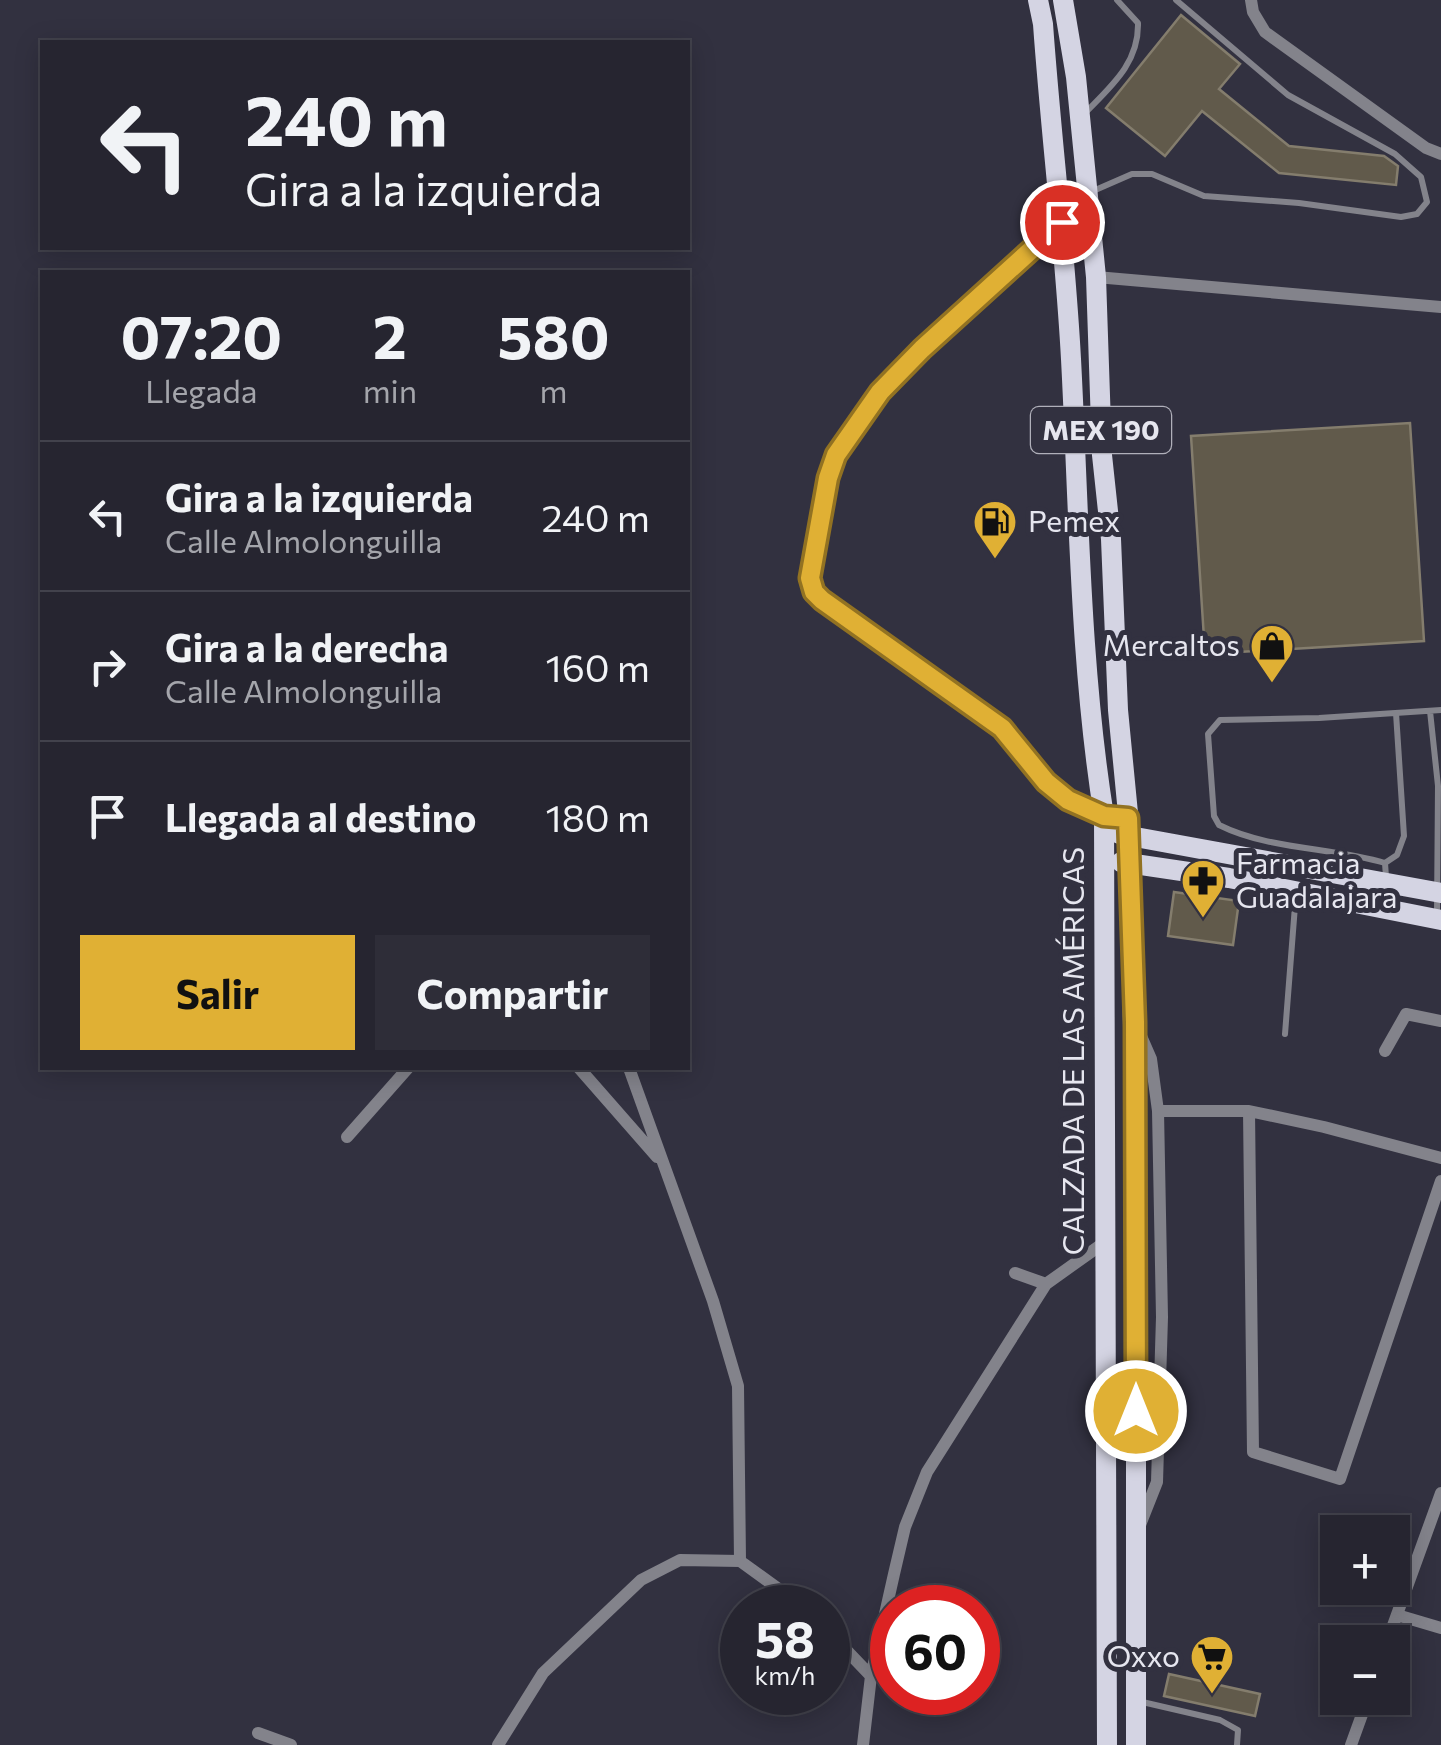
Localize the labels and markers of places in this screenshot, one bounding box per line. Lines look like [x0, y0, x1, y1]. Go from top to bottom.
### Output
pin [1020, 180, 1105, 265]
fuel station icon: Pemex [972, 499, 1018, 560]
place label: Pemex [1028, 501, 1120, 538]
shop icon: Mercaltos [1249, 623, 1295, 684]
place label: Mercaltos [1103, 625, 1240, 662]
place label: Farmacia Guadalajara [1236, 843, 1397, 914]
pharmacy icon: Farmacia Guadalajara [1180, 858, 1226, 919]
supermarket icon: Oxxo [1189, 1634, 1235, 1695]
place label: Oxxo [1107, 1636, 1180, 1673]

